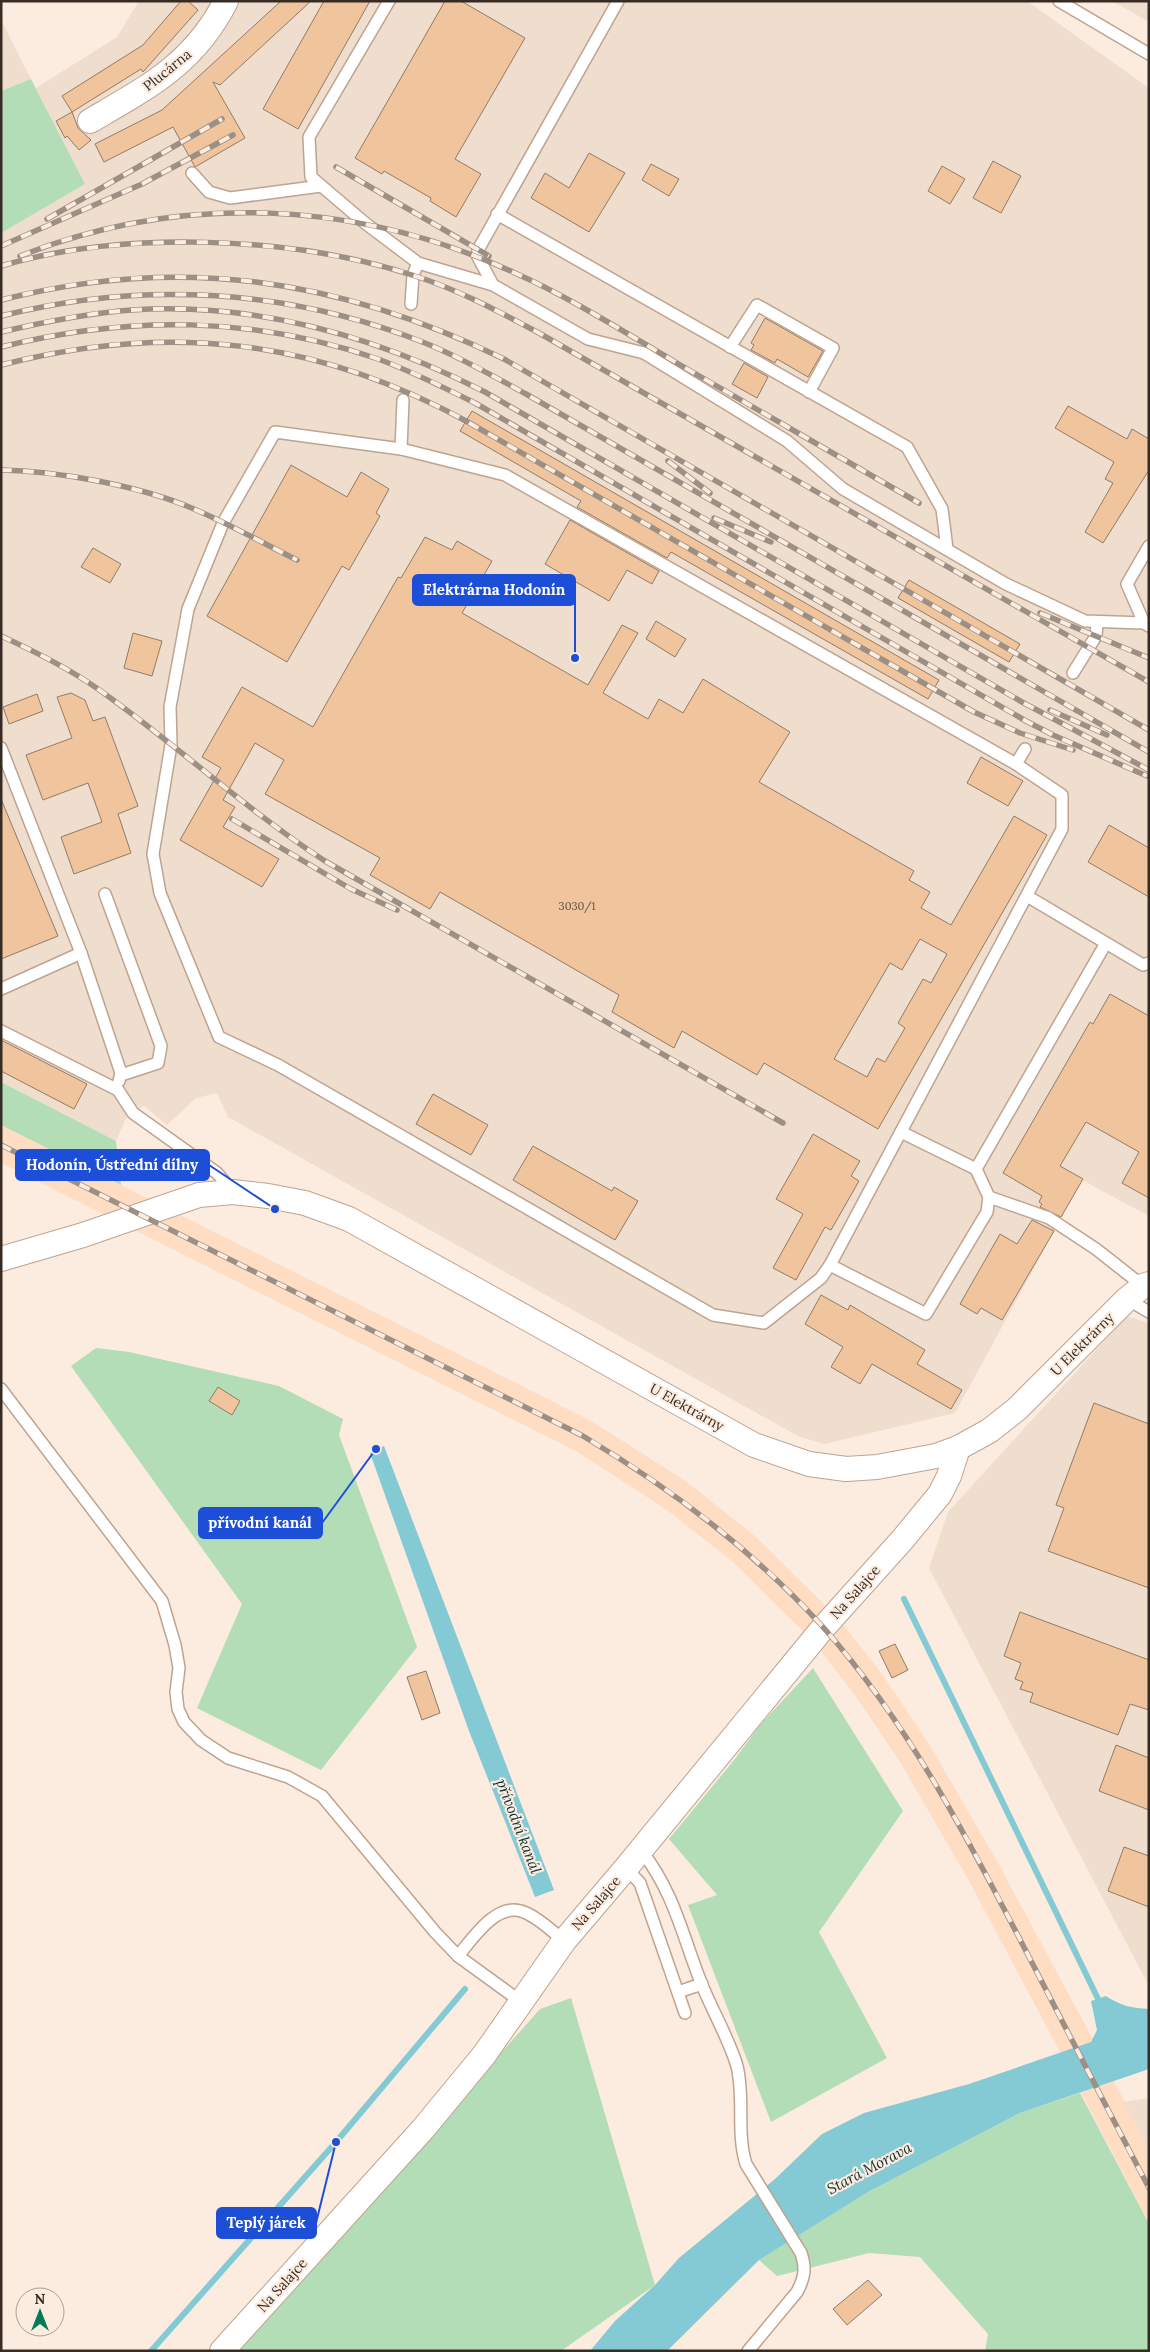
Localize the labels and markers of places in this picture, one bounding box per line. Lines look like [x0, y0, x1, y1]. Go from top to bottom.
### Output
callout: Elektrárna Hodonín [413, 575, 575, 605]
callout: Hodonín, Ústřední dílny [16, 1150, 209, 1180]
callout: přívodní kanál [199, 1508, 322, 1538]
callout: Teplý járek [217, 2208, 316, 2238]

